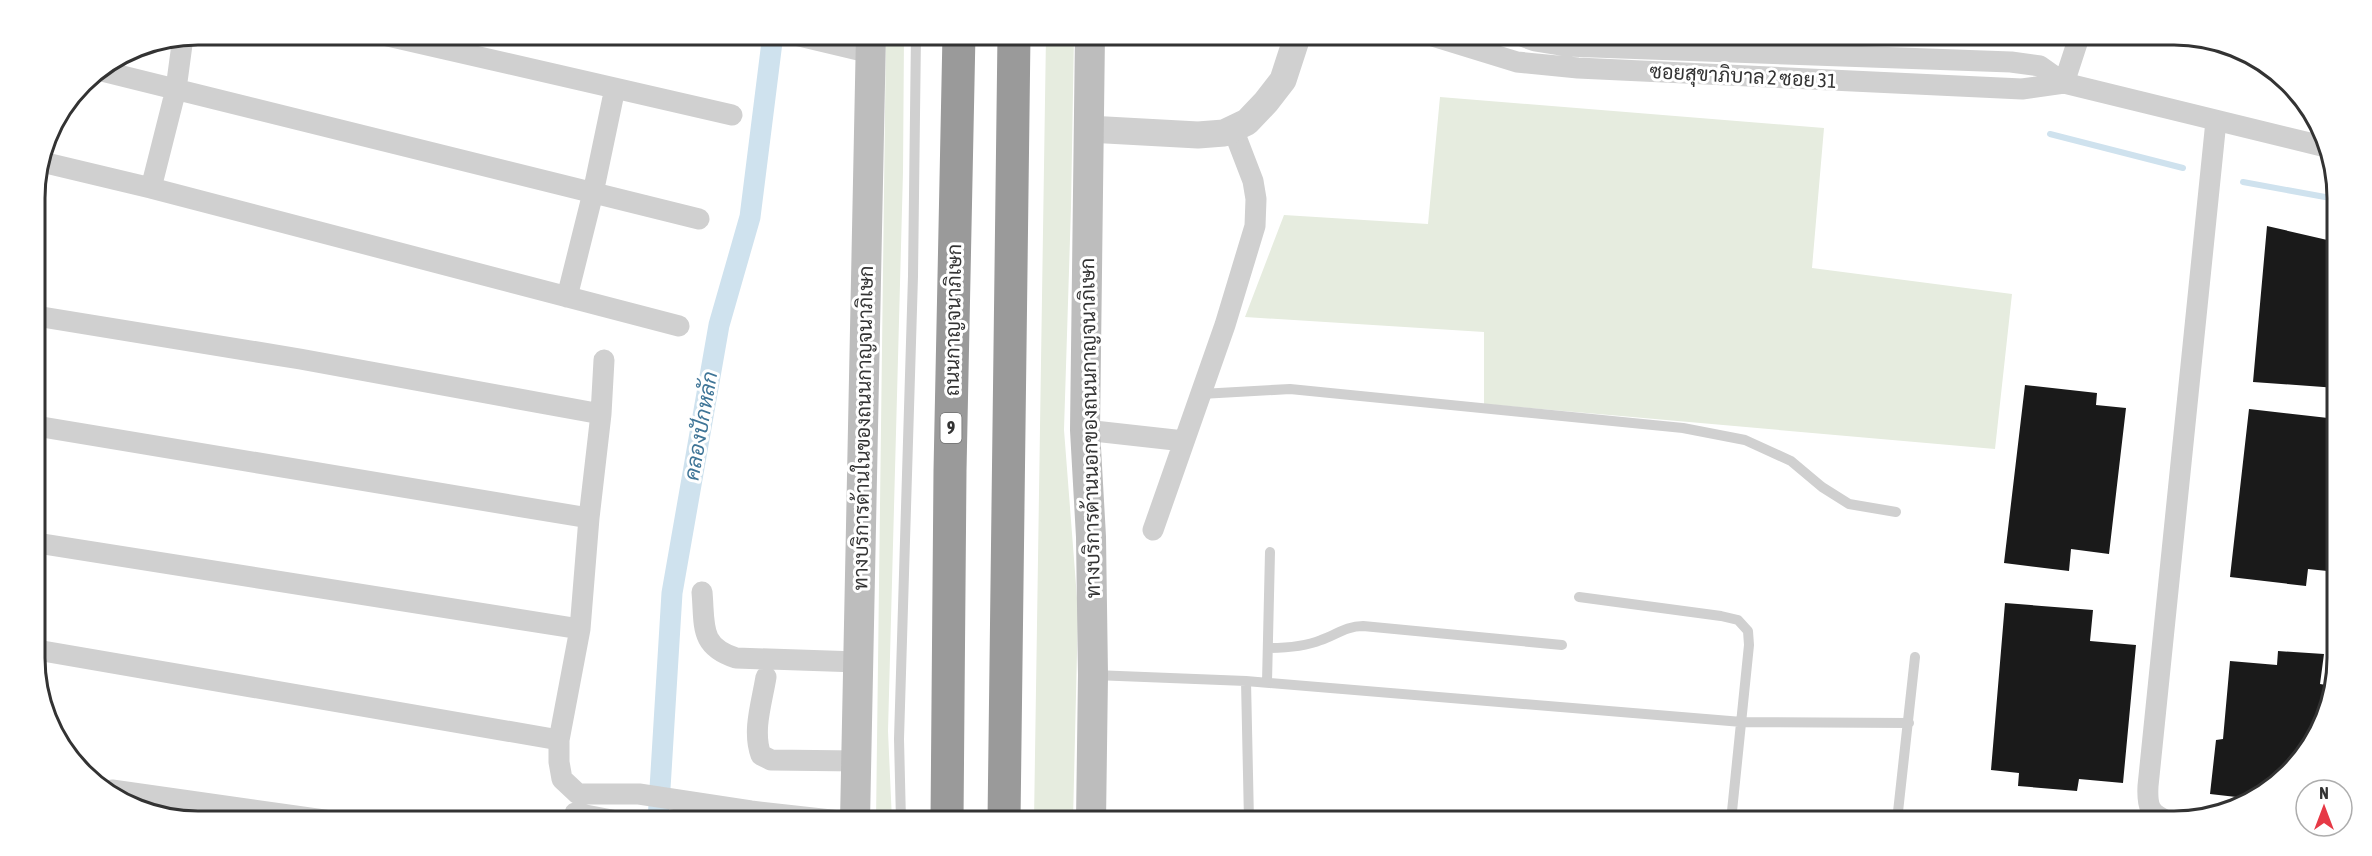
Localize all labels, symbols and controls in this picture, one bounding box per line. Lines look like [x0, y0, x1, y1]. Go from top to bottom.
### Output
street label: ซอยสุขาภิบาล 2 ซอย 31 [1649, 59, 1837, 95]
street label: ถนนกาญจนาภิเษก [940, 244, 966, 396]
street label: ทางบริการด้านนอกของถนนกาญจนาภิเษก [1075, 258, 1105, 598]
street label: ทางบริการด้านในของถนนกาญจนาภิเษก [847, 265, 878, 591]
water label: คลองปักหลัก [679, 369, 721, 482]
road number: 9 [940, 413, 962, 443]
north arrow [2294, 778, 2354, 838]
text: N [2319, 784, 2329, 802]

